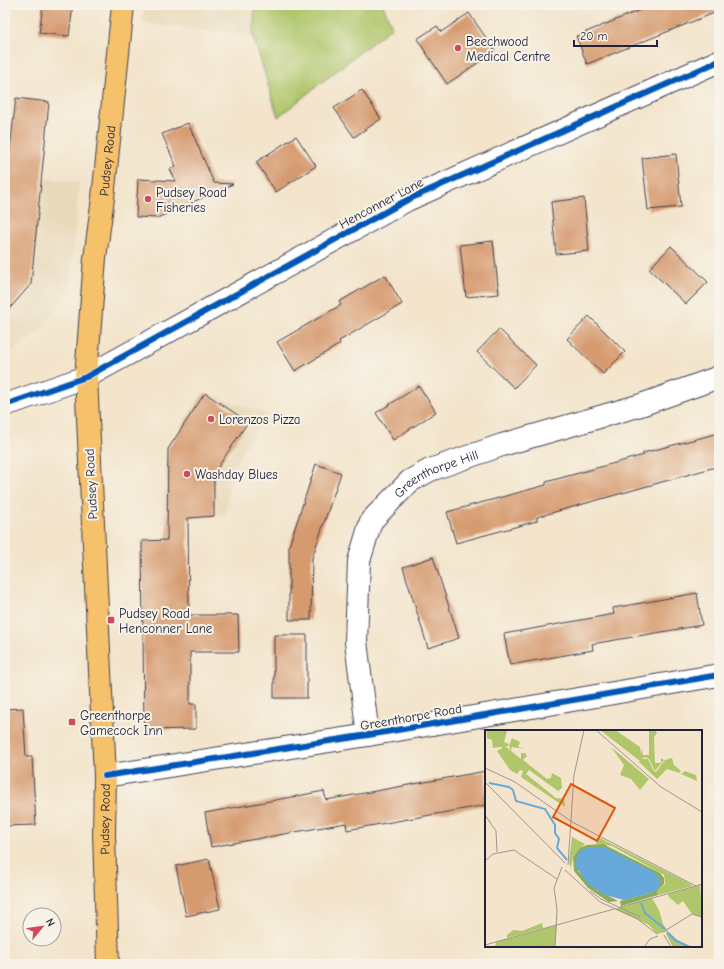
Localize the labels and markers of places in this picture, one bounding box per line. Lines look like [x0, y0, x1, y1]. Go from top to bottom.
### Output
place label: Beechwood Medical Centre [466, 34, 551, 64]
marker: Beechwood Medical Centre [453, 43, 463, 53]
place label: Pudsey Road Fisheries [156, 185, 227, 215]
marker: Pudsey Road Fisheries [143, 194, 153, 204]
place label: Lorenzos Pizza [219, 412, 301, 427]
marker: Lorenzos Pizza [206, 414, 216, 424]
place label: Washday Blues [195, 467, 278, 482]
marker: Washday Blues [182, 469, 192, 479]
place label: Pudsey Road Henconner Lane [119, 606, 213, 636]
marker: Pudsey Road Henconner Lane [106, 615, 116, 625]
place label: Greenthorpe Gamecock Inn [80, 708, 163, 738]
marker: Greenthorpe Gamecock Inn [67, 717, 77, 727]

